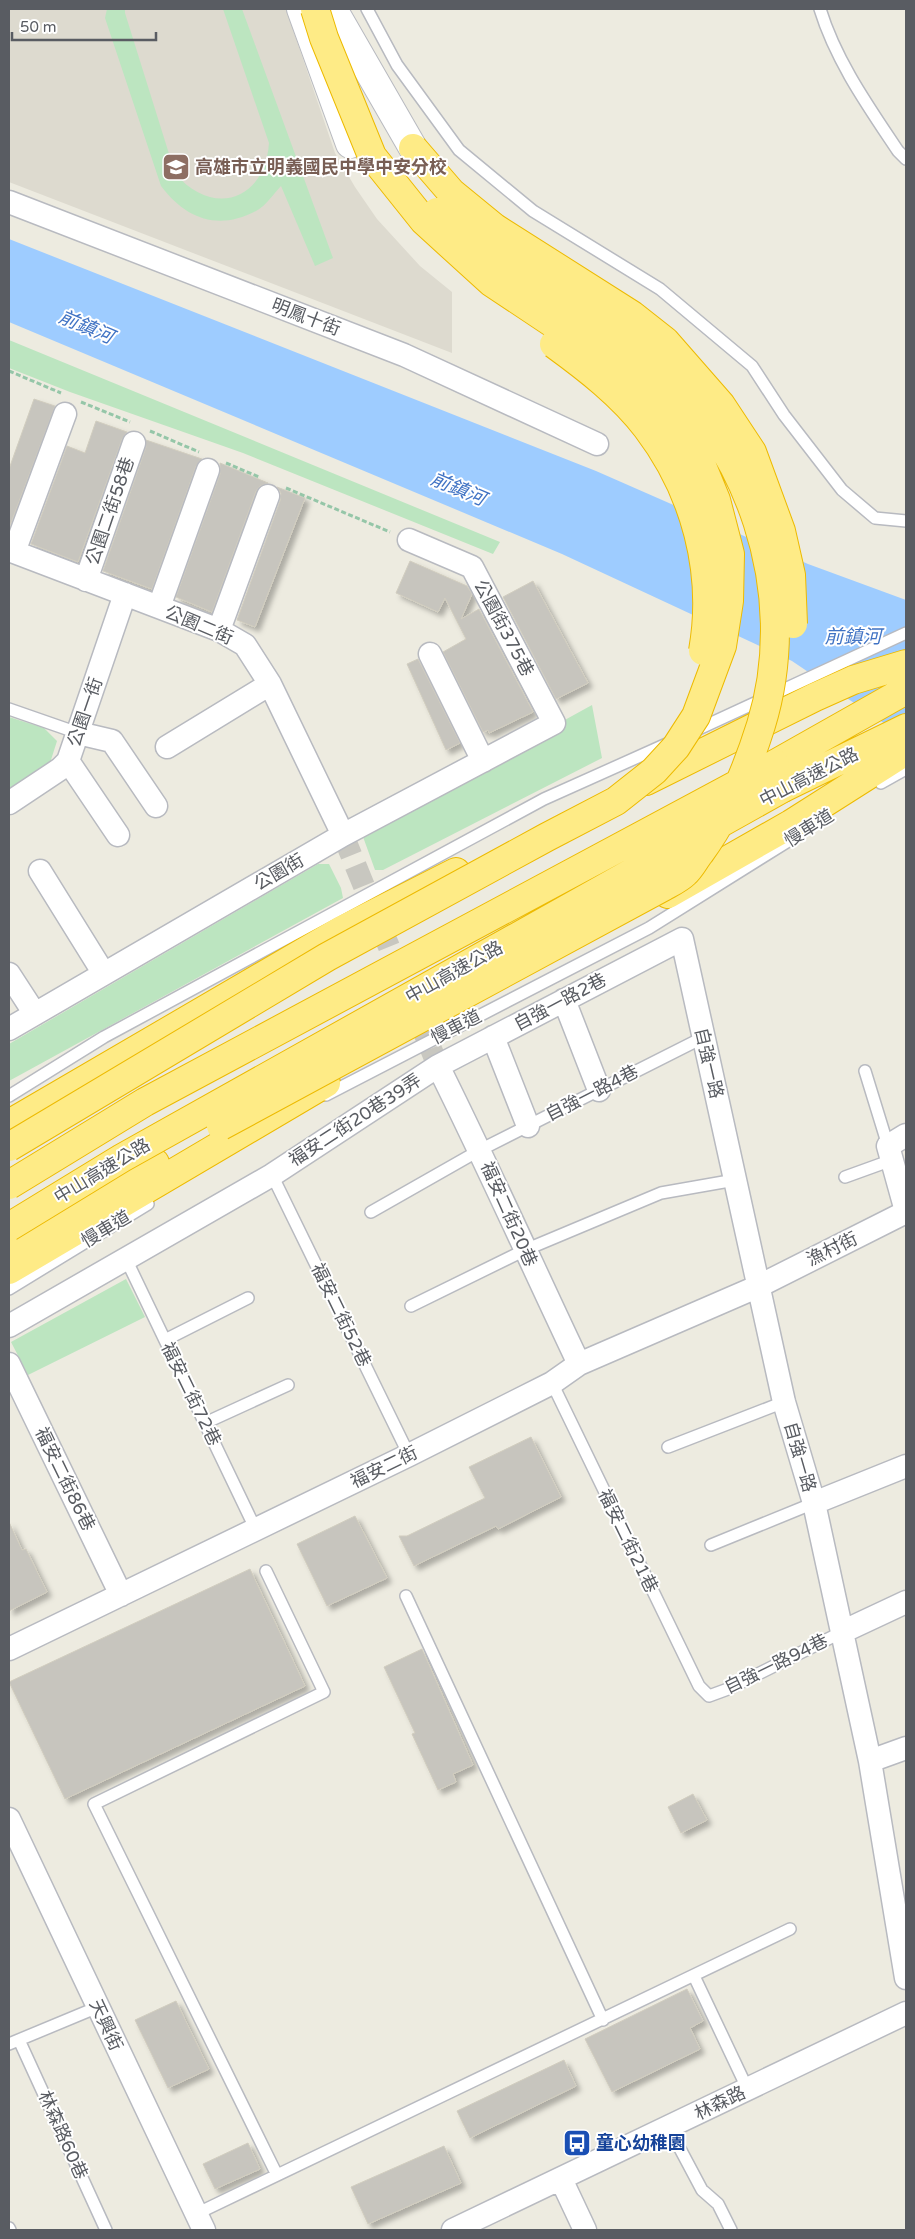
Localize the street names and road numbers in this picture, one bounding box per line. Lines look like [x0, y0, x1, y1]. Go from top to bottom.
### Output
street label: 明鳳十街 [268, 294, 344, 340]
street label: 公園二街58巷 [81, 454, 139, 568]
street label: 公園街375巷 [469, 576, 539, 680]
street label: 公園二街 [162, 601, 236, 649]
street label: 公園一街 [63, 674, 107, 750]
street label: 中山高速公路 [756, 743, 862, 811]
street label: 慢車道 [780, 804, 838, 852]
street label: 公園街 [250, 849, 308, 895]
street label: 中山高速公路 [401, 936, 507, 1008]
street label: 自強一路2巷 [510, 969, 610, 1035]
street label: 慢車道 [427, 1005, 485, 1049]
street label: 自強一路 [690, 1025, 728, 1101]
street label: 自強一路4巷 [542, 1060, 642, 1126]
street label: 福安二街20巷39弄 [285, 1069, 425, 1171]
street label: 中山高速公路 [50, 1134, 154, 1208]
street label: 福安二街20巷 [476, 1158, 542, 1270]
street label: 慢車道 [77, 1206, 135, 1252]
street label: 漁村街 [803, 1227, 861, 1271]
street label: 福安二街52巷 [306, 1260, 376, 1370]
street label: 福安二街72巷 [156, 1339, 226, 1449]
street label: 自強一路 [780, 1419, 820, 1495]
street label: 福安二街86巷 [30, 1424, 100, 1534]
street label: 福安二街 [347, 1441, 421, 1493]
street label: 福安二街21巷 [593, 1486, 663, 1596]
street label: 自強一路94巷 [721, 1629, 831, 1699]
street label: 天興街 [85, 1996, 127, 2054]
street label: 林森路 [691, 2081, 749, 2125]
street label: 林森路60巷 [34, 2087, 92, 2183]

